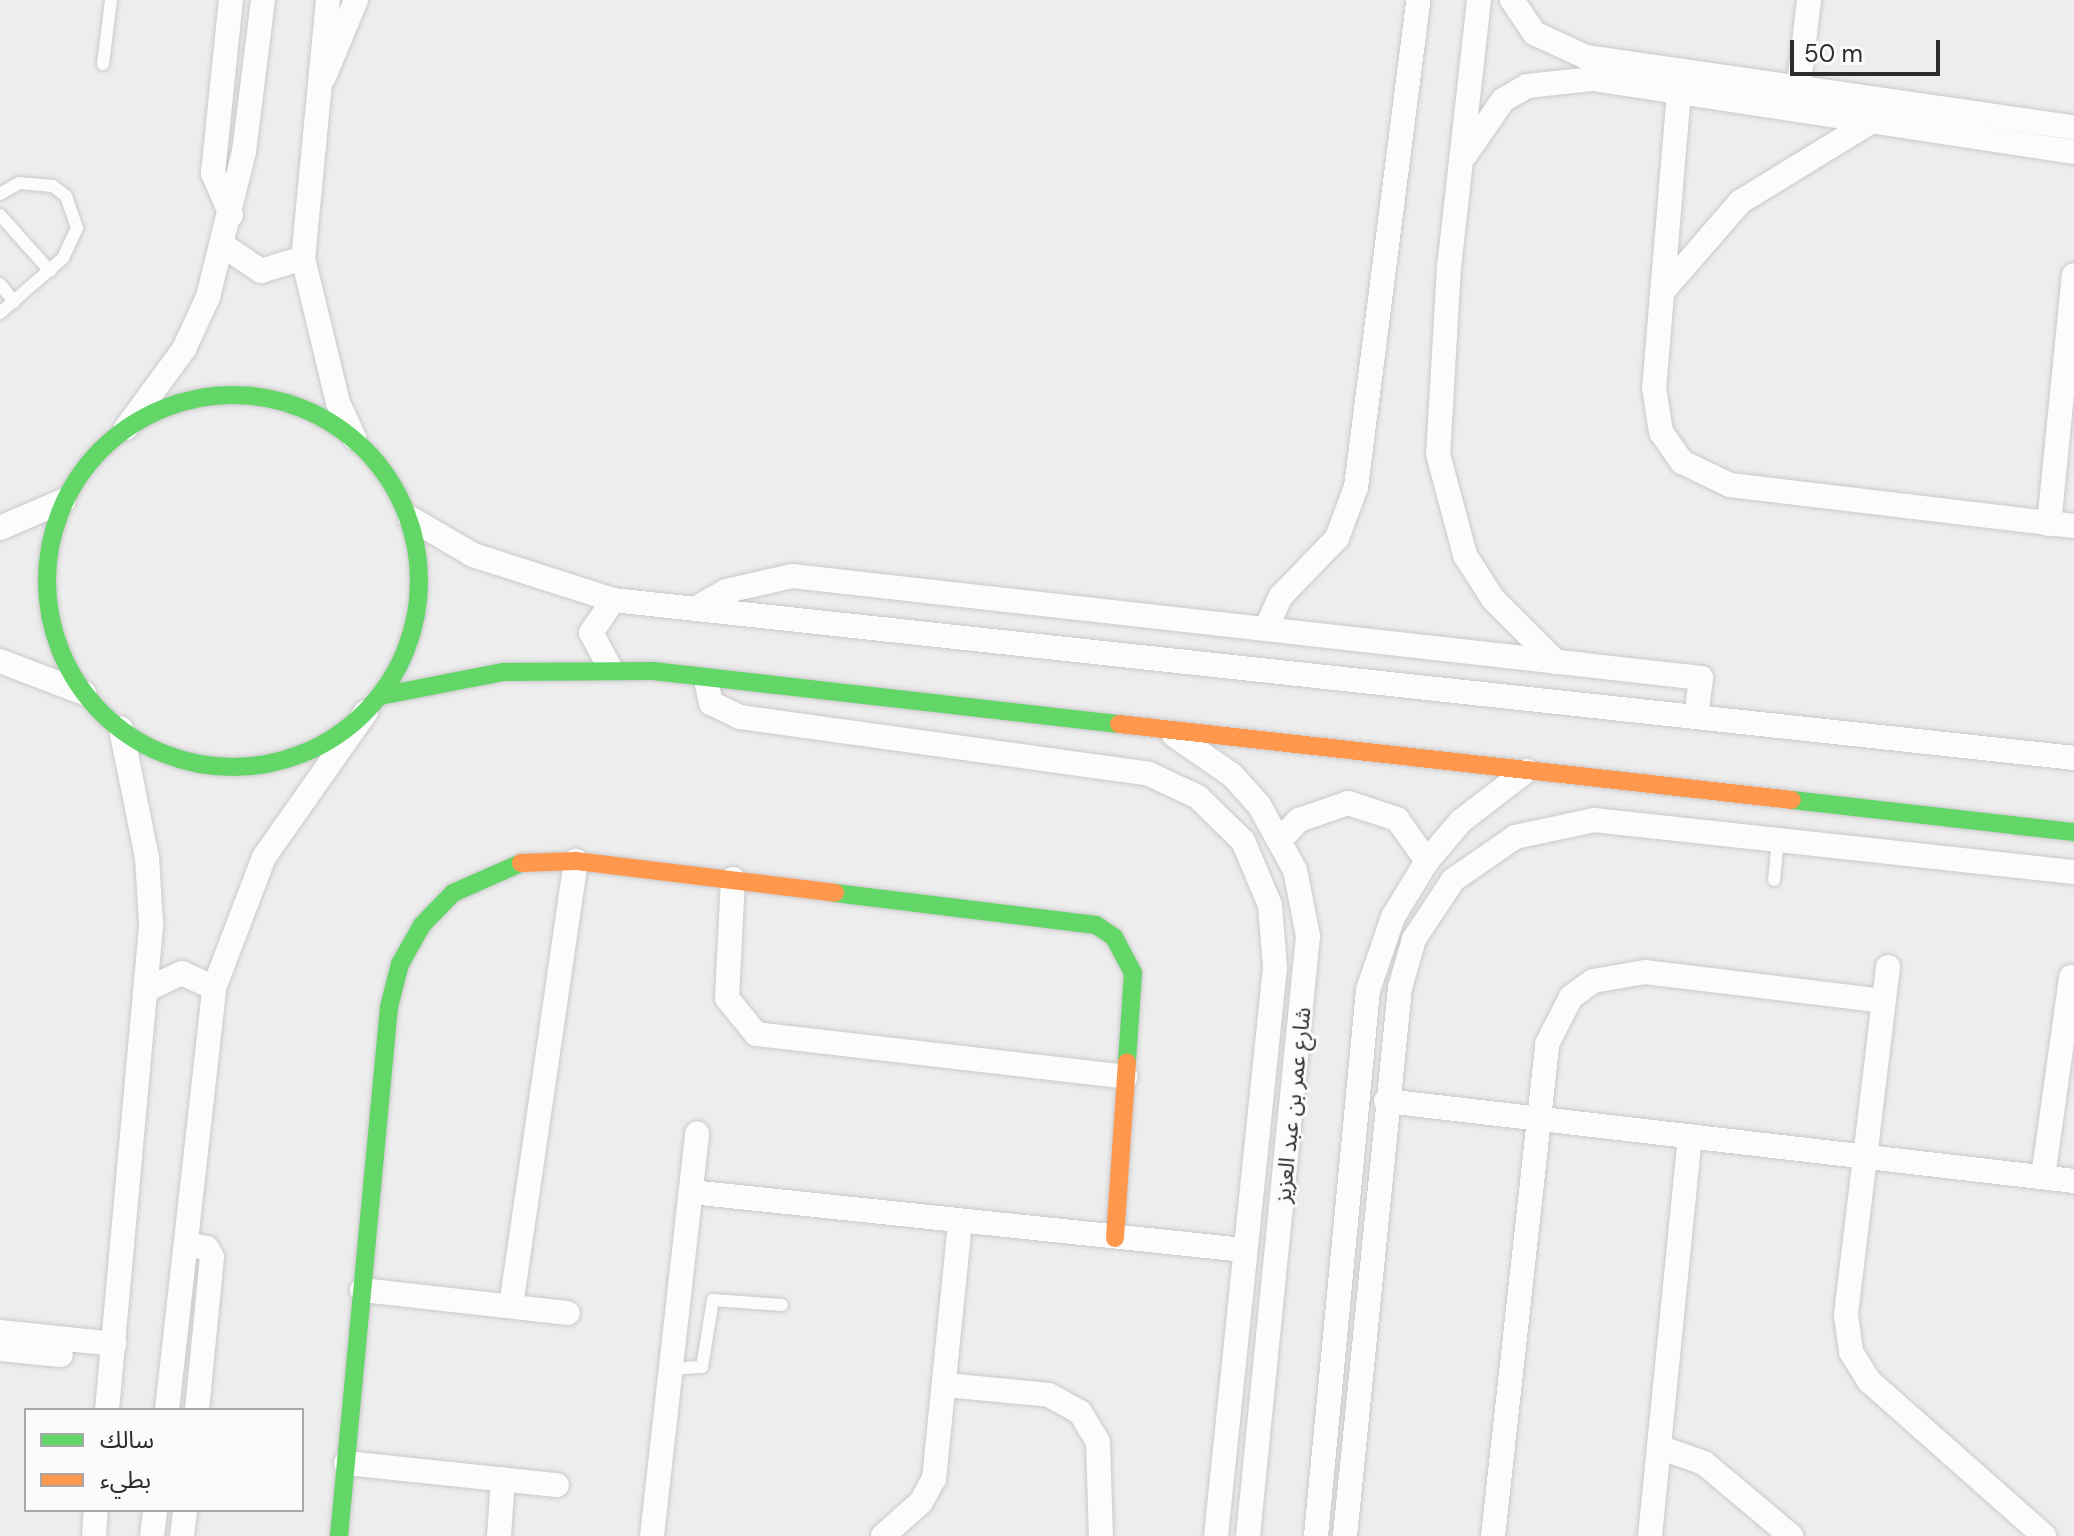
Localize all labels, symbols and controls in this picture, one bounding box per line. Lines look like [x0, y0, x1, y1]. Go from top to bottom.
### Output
scale bar [1794, 24, 1944, 74]
text: 50 m [1804, 38, 1863, 69]
street label: شارع عمر بن عبد العزيز [1270, 1006, 1316, 1204]
legend [24, 1408, 304, 1512]
text: سالك [100, 1424, 154, 1455]
text: بطيء [100, 1464, 151, 1495]

